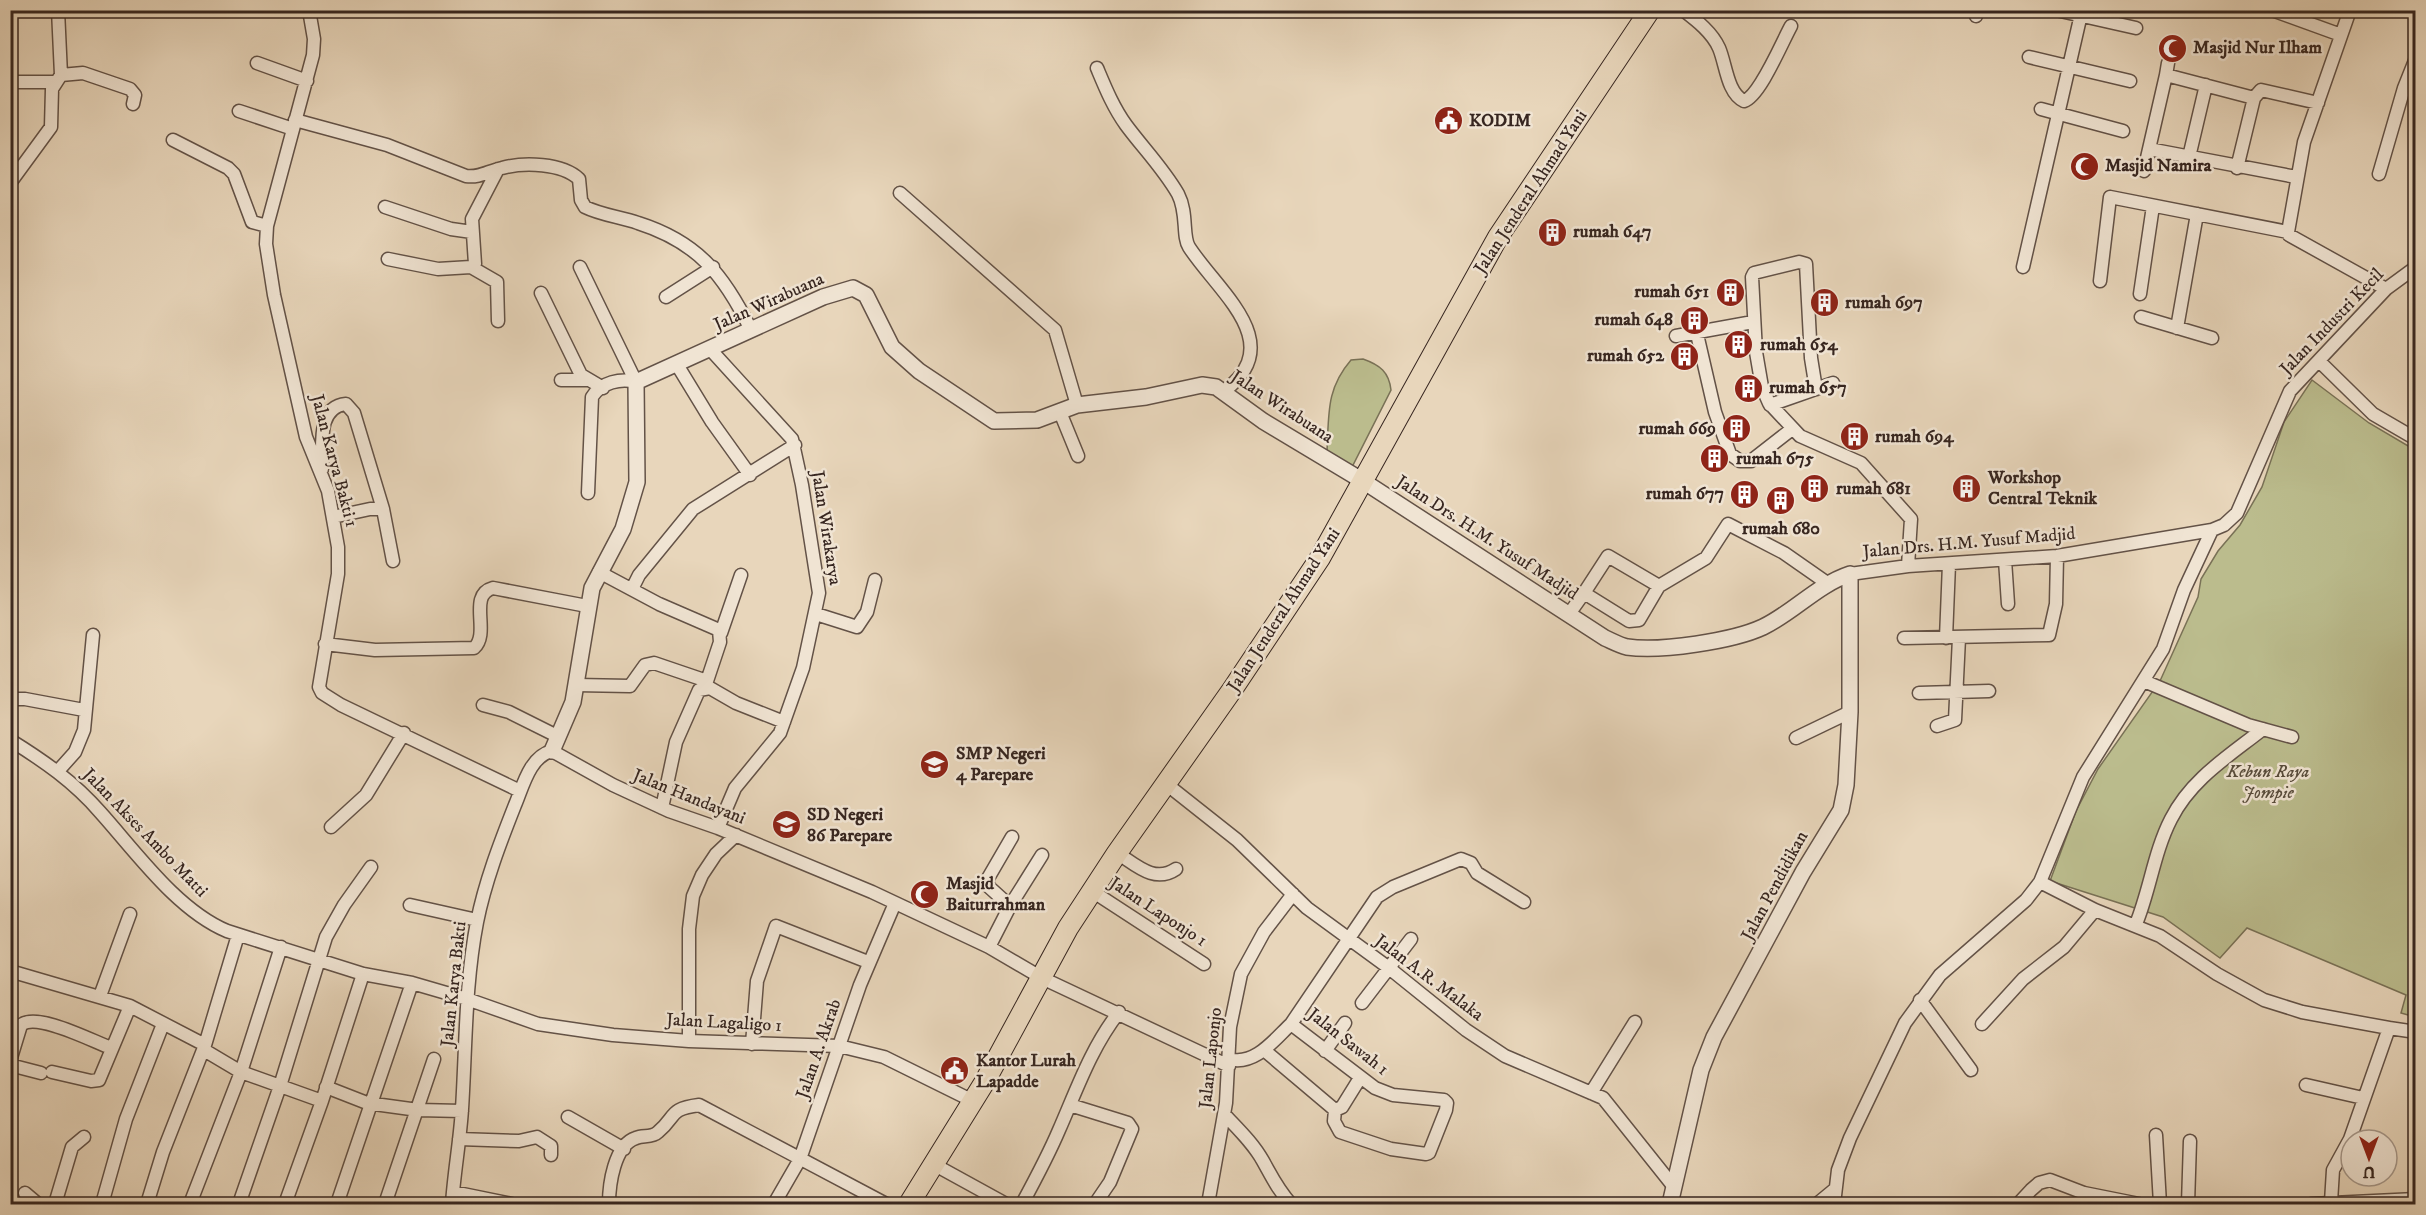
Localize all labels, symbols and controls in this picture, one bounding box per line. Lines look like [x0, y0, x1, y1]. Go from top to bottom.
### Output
mosque icon: Masjid Nur Ilham [2156, 32, 2188, 64]
place label: Masjid Nur Ilham [2193, 37, 2322, 59]
public building icon: KODIM [1432, 105, 1464, 137]
street label: Jalan Jenderal Ahmad Yani [1469, 106, 1592, 280]
place label: KODIM [1469, 110, 1531, 132]
mosque icon: Masjid Namira [2068, 150, 2100, 182]
place label: Masjid Namira [2105, 155, 2212, 177]
building icon: rumah 647 [1536, 216, 1568, 248]
place label: rumah 647 [1573, 221, 1652, 243]
street label: Jalan Industri Kecil [2274, 264, 2389, 381]
street label: Jalan Wirabuana [709, 268, 828, 337]
building icon: rumah 651 [1714, 276, 1746, 308]
place label: rumah 651 [1634, 281, 1709, 303]
building icon: rumah 697 [1808, 287, 1840, 319]
place label: rumah 697 [1845, 292, 1923, 314]
building icon: rumah 648 [1678, 304, 1710, 336]
place label: rumah 648 [1594, 309, 1673, 331]
building icon: rumah 654 [1723, 329, 1755, 361]
place label: rumah 654 [1760, 334, 1838, 356]
building icon: rumah 652 [1669, 340, 1701, 372]
place label: rumah 652 [1587, 345, 1665, 367]
street label: Jalan Wirabuana [1225, 365, 1338, 449]
building icon: rumah 657 [1732, 372, 1764, 404]
place label: rumah 657 [1769, 377, 1847, 399]
street label: Jalan Karya Bakti 1 [305, 390, 362, 530]
building icon: rumah 669 [1721, 413, 1753, 445]
place label: rumah 669 [1638, 418, 1716, 440]
building icon: rumah 694 [1838, 421, 1870, 453]
place label: rumah 694 [1875, 426, 1954, 448]
building icon: rumah 675 [1699, 443, 1731, 475]
place label: rumah 675 [1736, 448, 1814, 470]
street label: Jalan Wirakarya [806, 467, 846, 587]
place label: Workshop Central Teknik [1987, 467, 2098, 510]
street label: Jalan Drs. H.M. Yusuf Madjid [1390, 470, 1582, 605]
building icon: Workshop Central Teknik [1951, 472, 1983, 504]
building icon: rumah 681 [1799, 473, 1831, 505]
building icon: rumah 677 [1729, 478, 1761, 510]
place label: rumah 681 [1836, 478, 1911, 500]
place label: rumah 677 [1646, 483, 1724, 505]
building icon: rumah 680 [1765, 484, 1797, 516]
place label: rumah 680 [1742, 518, 1820, 540]
street label: Jalan Drs. H.M. Yusuf Madjid [1860, 523, 2076, 563]
street label: Jalan Jenderal Ahmad Yani [1222, 524, 1345, 698]
place label: SMP Negeri 4 Parepare [955, 743, 1046, 786]
school or university icon: SMP Negeri 4 Parepare [919, 748, 951, 780]
park label: Kebun Raya Jompie [2226, 761, 2309, 804]
street label: Jalan Akses Ambo Matti [76, 763, 212, 902]
street label: Jalan Handayani [628, 764, 749, 830]
place label: SD Negeri 86 Parepare [807, 804, 893, 847]
school or university icon: SD Negeri 86 Parepare [770, 809, 802, 841]
street label: Jalan Pendidikan [1736, 827, 1813, 946]
street label: Jalan Laponjo 1 [1103, 871, 1211, 952]
place label: Masjid Baiturrahman [946, 873, 1046, 916]
mosque icon: Masjid Baiturrahman [909, 878, 941, 910]
street label: Jalan Karya Bakti [436, 920, 472, 1050]
street label: Jalan A.R. Malaka [1369, 929, 1488, 1026]
street label: Jalan A. Akrab [791, 996, 846, 1104]
street label: Jalan Sawah 1 [1301, 1002, 1393, 1080]
street label: Jalan Laponjo [1195, 1006, 1227, 1112]
street label: Jalan Lagaligo 1 [664, 1009, 782, 1037]
place label: Kantor Lurah Lapadde [976, 1050, 1077, 1093]
public building icon: Kantor Lurah Lapadde [939, 1055, 971, 1087]
north arrow [2339, 1128, 2399, 1188]
text: U [2362, 1162, 2375, 1182]

